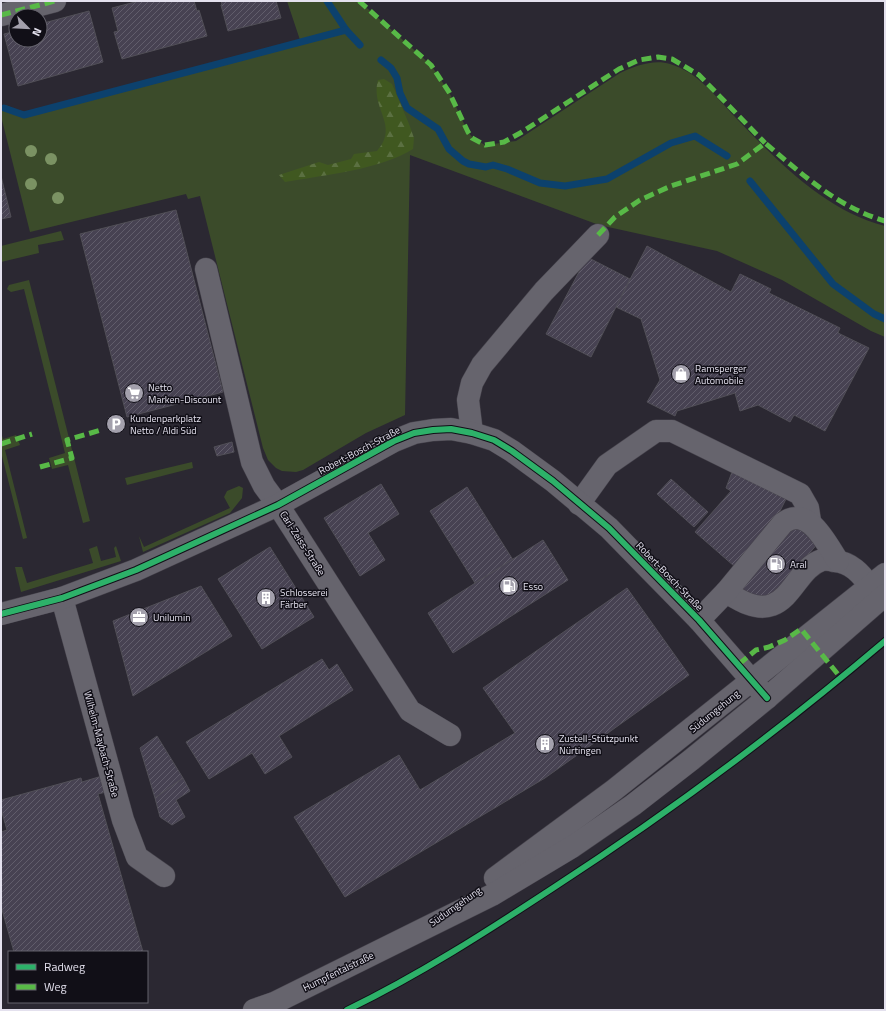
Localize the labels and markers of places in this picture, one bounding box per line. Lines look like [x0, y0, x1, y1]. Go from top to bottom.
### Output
place label: Ramsperger Automobile [695, 361, 747, 388]
shop icon: Ramsperger Automobile [670, 363, 692, 385]
place label: Netto Marken-Discount [148, 380, 222, 407]
supermarket icon: Netto Marken-Discount [123, 382, 145, 404]
place label: Kundenparkplatz Netto / Aldi Süd [130, 411, 202, 438]
parking icon: Kundenparkplatz Netto / Aldi Süd [105, 413, 127, 435]
fuel station icon: Aral [765, 553, 787, 575]
place label: Aral [790, 557, 807, 572]
fuel station icon: Esso [498, 575, 520, 597]
place label: Esso [523, 579, 543, 594]
place label: Schlosserei Färber [280, 585, 328, 612]
building icon: Schlosserei Färber [255, 587, 277, 609]
office icon: Unilumin [128, 606, 150, 628]
place label: Unilumin [153, 610, 191, 625]
place label: Zustell-Stützpunkt Nürtingen [559, 731, 638, 758]
building icon: Zustell-Stützpunkt Nürtingen [534, 733, 556, 755]

